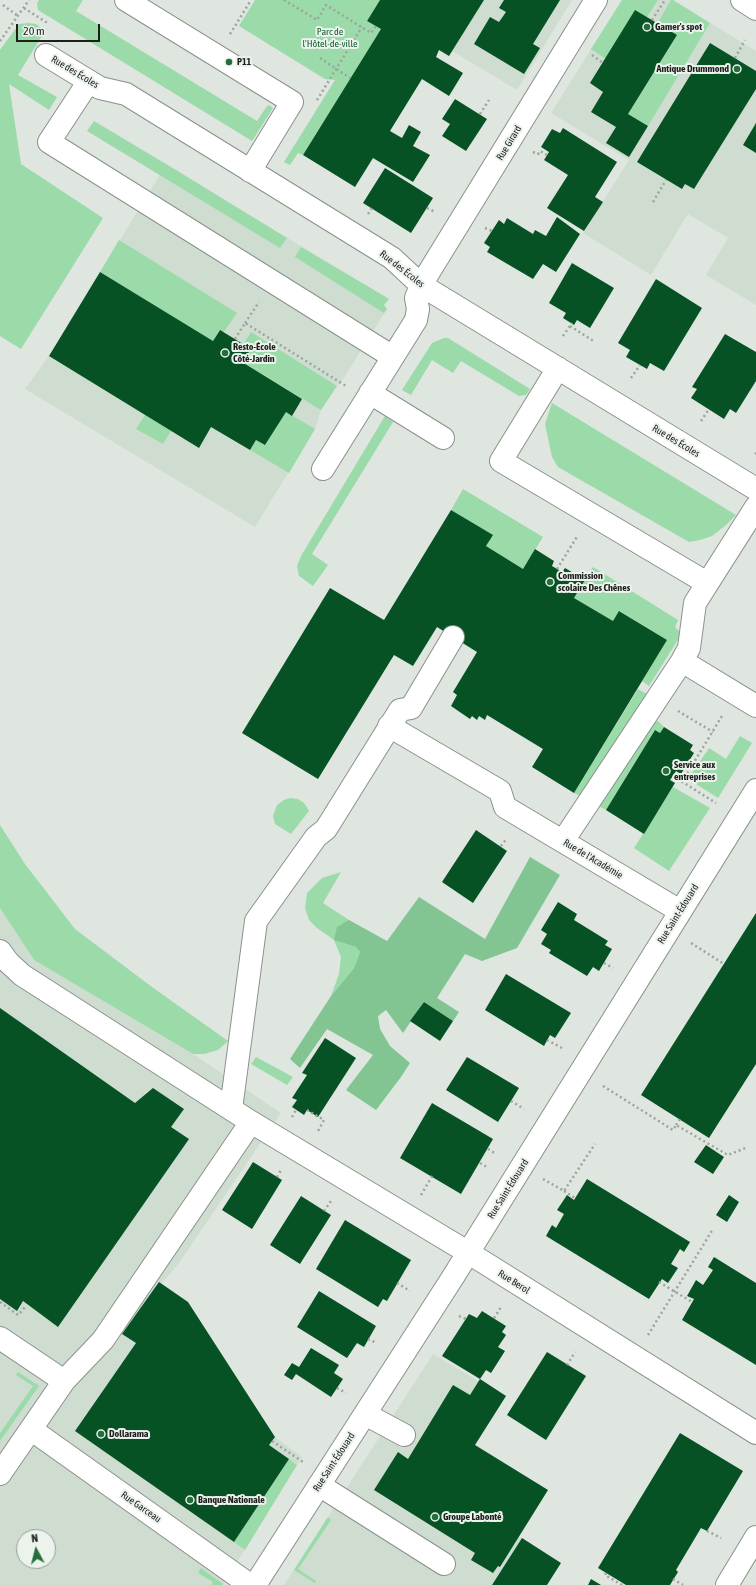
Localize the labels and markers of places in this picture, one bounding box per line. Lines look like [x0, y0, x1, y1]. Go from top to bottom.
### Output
place label: Gamer's spot [655, 21, 702, 33]
marker: Gamer's spot [642, 22, 652, 32]
place label: P11 [237, 56, 251, 68]
marker: P11 [224, 57, 234, 67]
place label: Antique Drummond [657, 63, 729, 75]
marker: Antique Drummond [732, 64, 742, 74]
place label: Resto-École Côté-Jardin [233, 341, 276, 364]
marker: Resto-École Côté-Jardin [220, 348, 230, 358]
place label: Commission scolaire Des Chênes [558, 570, 630, 594]
marker: Commission scolaire Des Chênes [545, 577, 555, 587]
place label: Service aux entreprises [674, 759, 715, 782]
marker: Service aux entreprises [661, 766, 671, 776]
place label: Dollarama [109, 1428, 148, 1440]
marker: Dollarama [96, 1429, 106, 1439]
place label: Banque Nationale [198, 1494, 265, 1506]
marker: Banque Nationale [185, 1495, 195, 1505]
place label: Groupe Labonté [443, 1511, 502, 1523]
marker: Groupe Labonté [430, 1512, 440, 1522]

